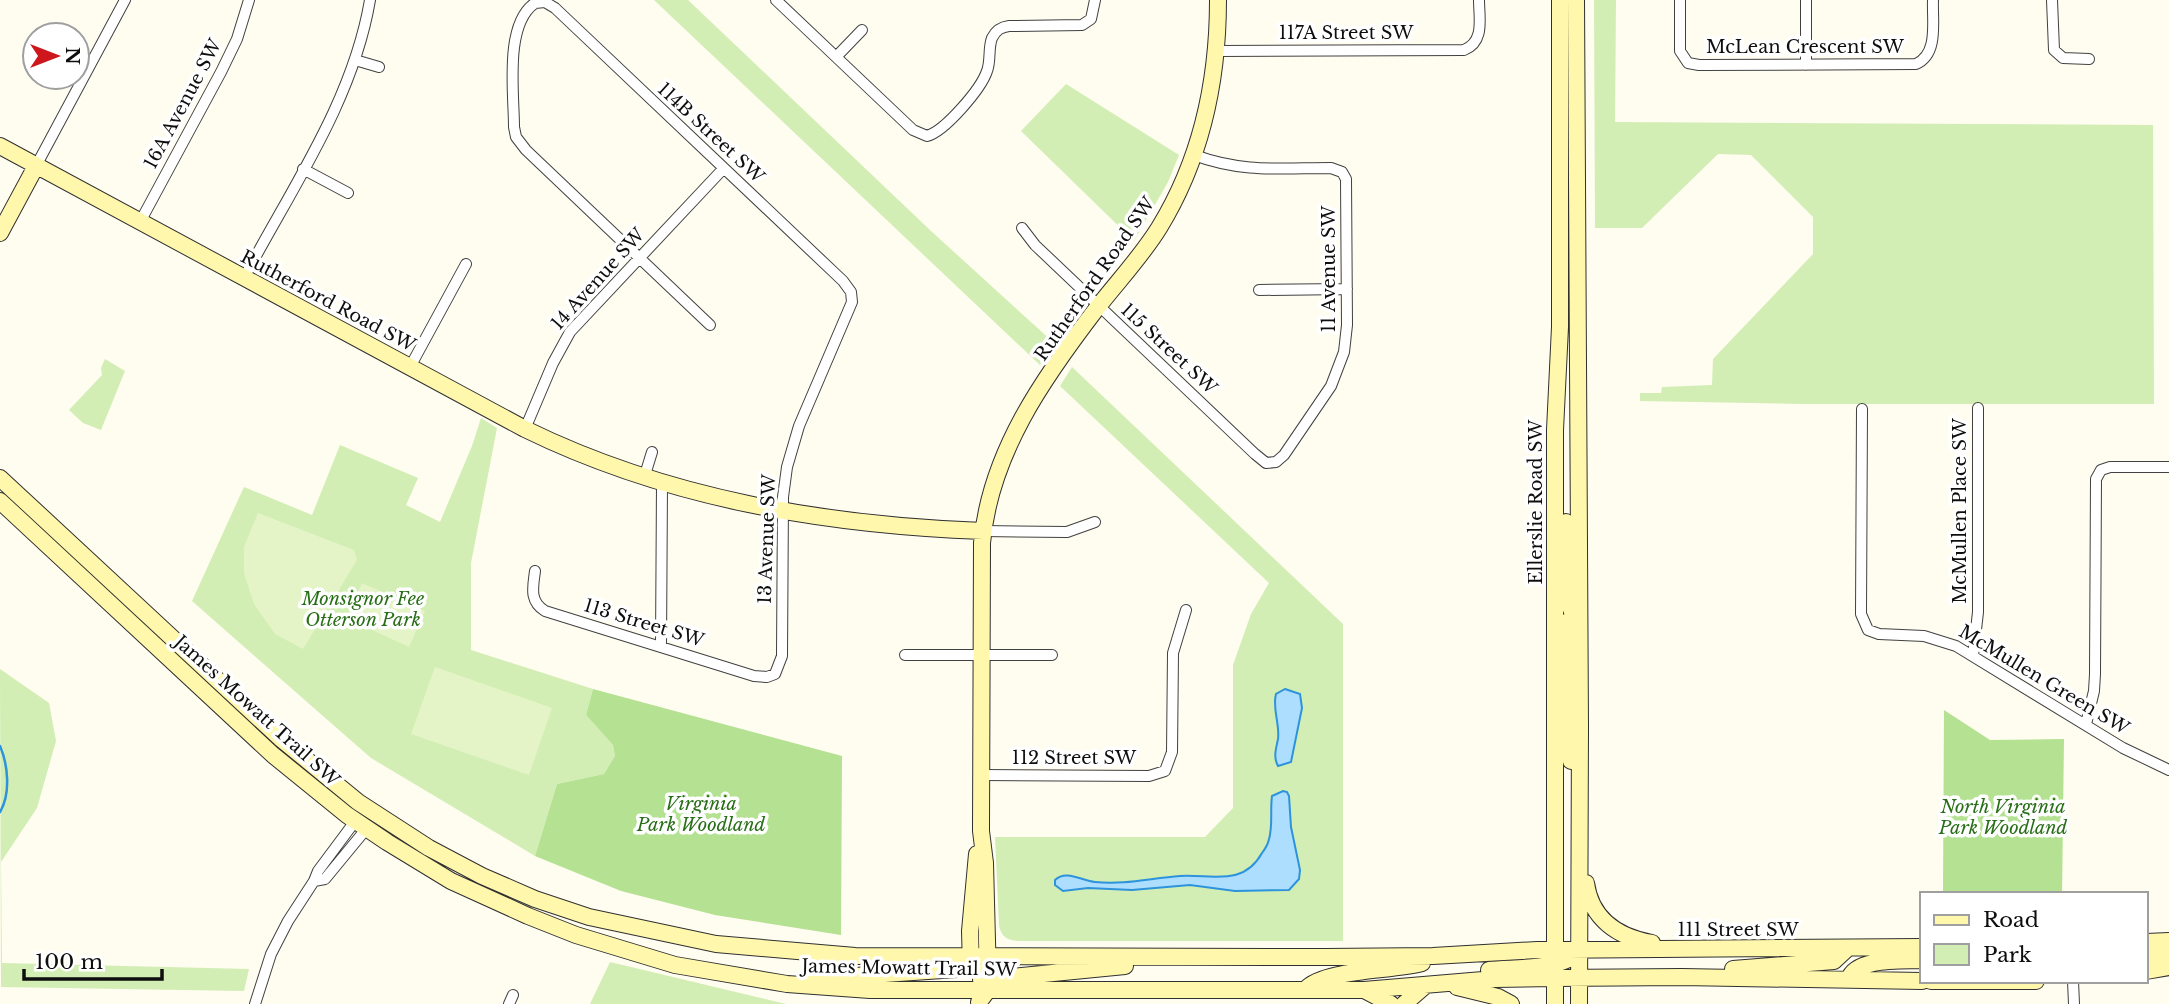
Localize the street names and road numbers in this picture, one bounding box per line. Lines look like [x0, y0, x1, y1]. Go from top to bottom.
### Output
street label: 117A Street SW [1279, 22, 1414, 44]
street label: 16A Avenue SW [140, 35, 227, 173]
street label: McLean Crescent SW [1706, 36, 1905, 58]
street label: 114B Street SW [653, 78, 769, 189]
street label: Rutherford Road SW [1030, 192, 1160, 365]
street label: 11 Avenue SW [1318, 205, 1340, 332]
street label: 14 Avenue SW [547, 223, 650, 334]
street label: Rutherford Road SW [237, 246, 420, 357]
street label: 115 Street SW [1116, 299, 1222, 400]
street label: McMullen Place SW [1949, 417, 1971, 604]
street label: Ellerslie Road SW [1525, 419, 1547, 585]
street label: 13 Avenue SW [754, 473, 780, 604]
street label: 113 Street SW [581, 594, 707, 652]
street label: McMullen Green SW [1955, 620, 2134, 740]
street label: James Mowatt Trail SW [168, 630, 345, 792]
street label: 112 Street SW [1012, 747, 1137, 769]
street label: 111 Street SW [1677, 919, 1799, 941]
street label: James Mowatt Trail SW [799, 955, 1017, 981]

